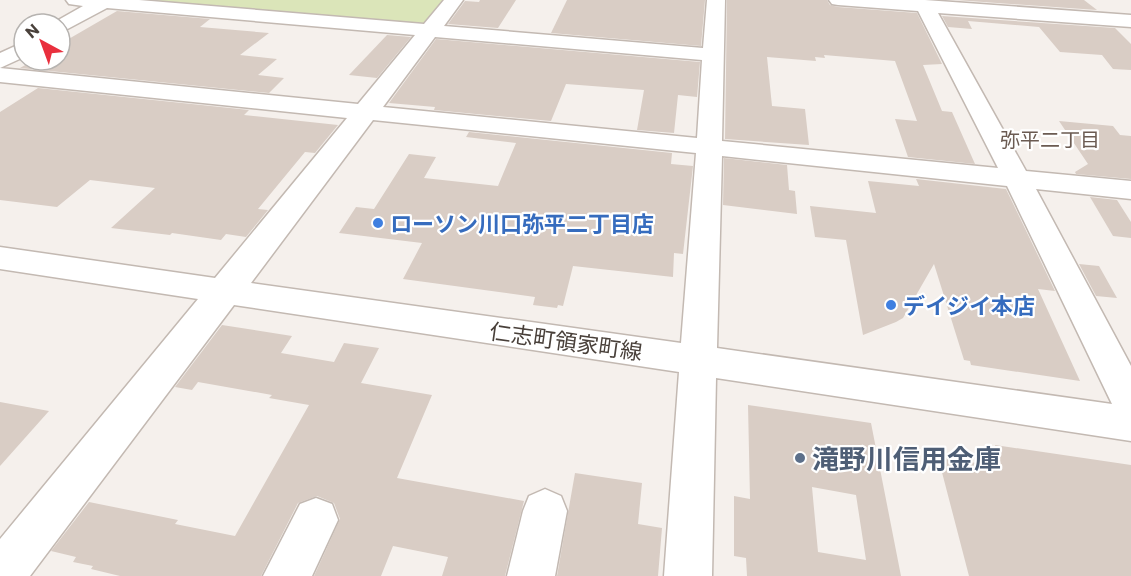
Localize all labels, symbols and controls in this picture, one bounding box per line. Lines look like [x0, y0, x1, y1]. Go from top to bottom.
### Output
north arrow [12, 12, 72, 72]
text: N [21, 19, 43, 41]
district label: 弥平二丁目 [1000, 127, 1100, 151]
place label: ローソン川口弥平二丁目店 [390, 210, 654, 237]
marker: ローソン川口弥平二丁目店 [371, 216, 385, 230]
place label: デイジイ本店 [903, 292, 1035, 319]
marker: デイジイ本店 [884, 298, 898, 312]
street label: 仁志町領家町線 [488, 317, 644, 365]
place label: 滝野川信用金庫 [812, 442, 1001, 475]
marker: 滝野川信用金庫 [793, 451, 807, 465]

